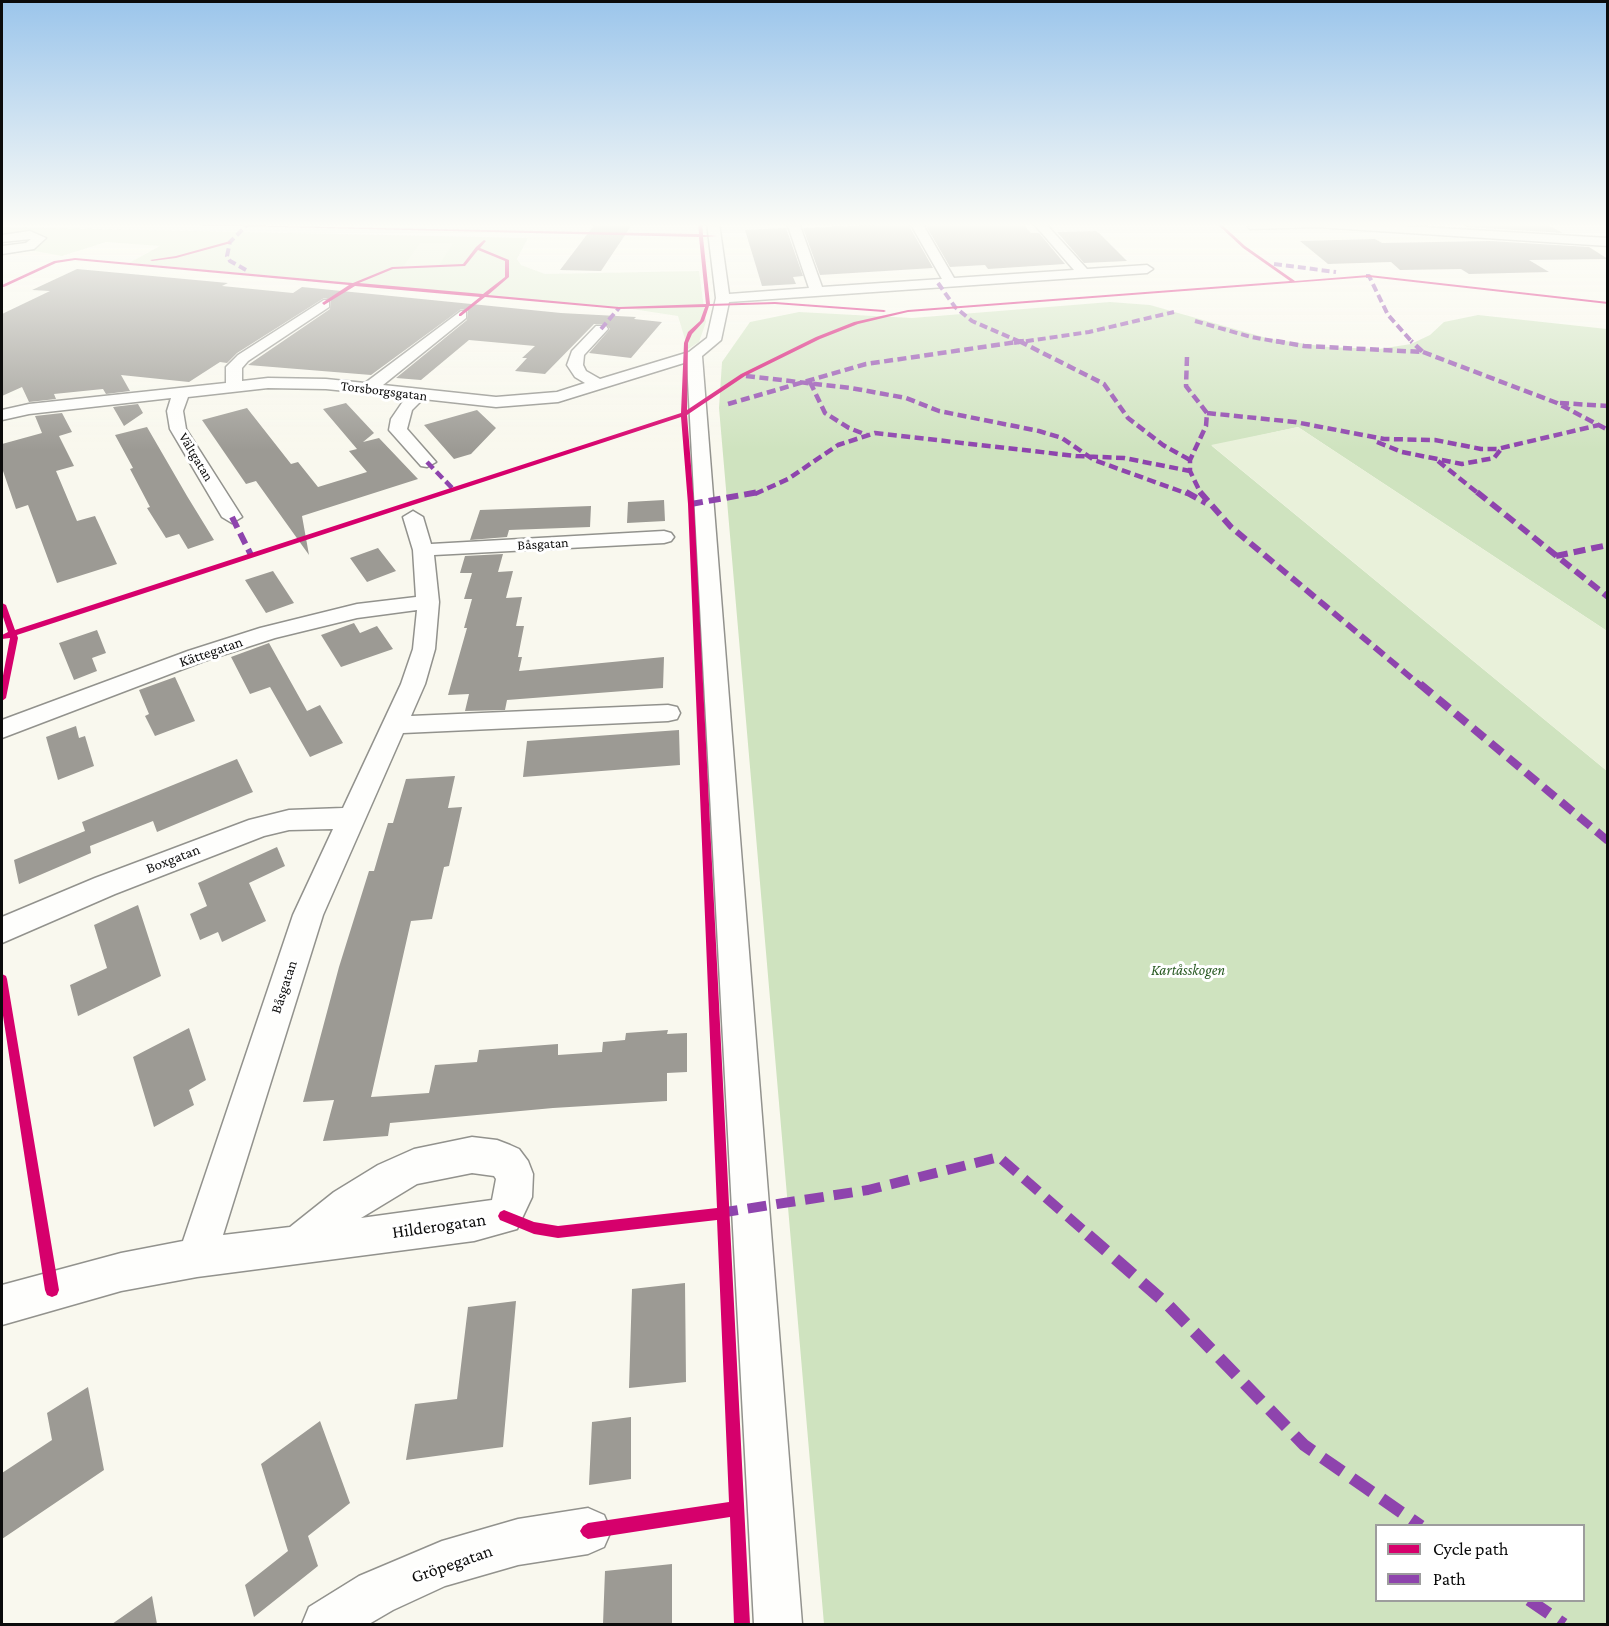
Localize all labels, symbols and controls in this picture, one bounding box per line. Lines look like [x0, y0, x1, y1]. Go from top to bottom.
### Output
street label: Torsborgsgatan [340, 377, 428, 405]
street label: Vältgatan [175, 430, 217, 484]
street label: Båsgatan [517, 534, 569, 554]
street label: Kättegatan [177, 633, 245, 671]
street label: Boxgatan [143, 841, 203, 877]
street label: Båsgatan [267, 958, 301, 1016]
park label: Kartåsskogen [1151, 961, 1225, 979]
street label: Hilderogatan [391, 1209, 487, 1243]
legend [1375, 1524, 1585, 1602]
text: Cycle path [1433, 1539, 1508, 1559]
street label: Gröpegatan [409, 1540, 495, 1588]
text: Path [1433, 1569, 1466, 1589]

